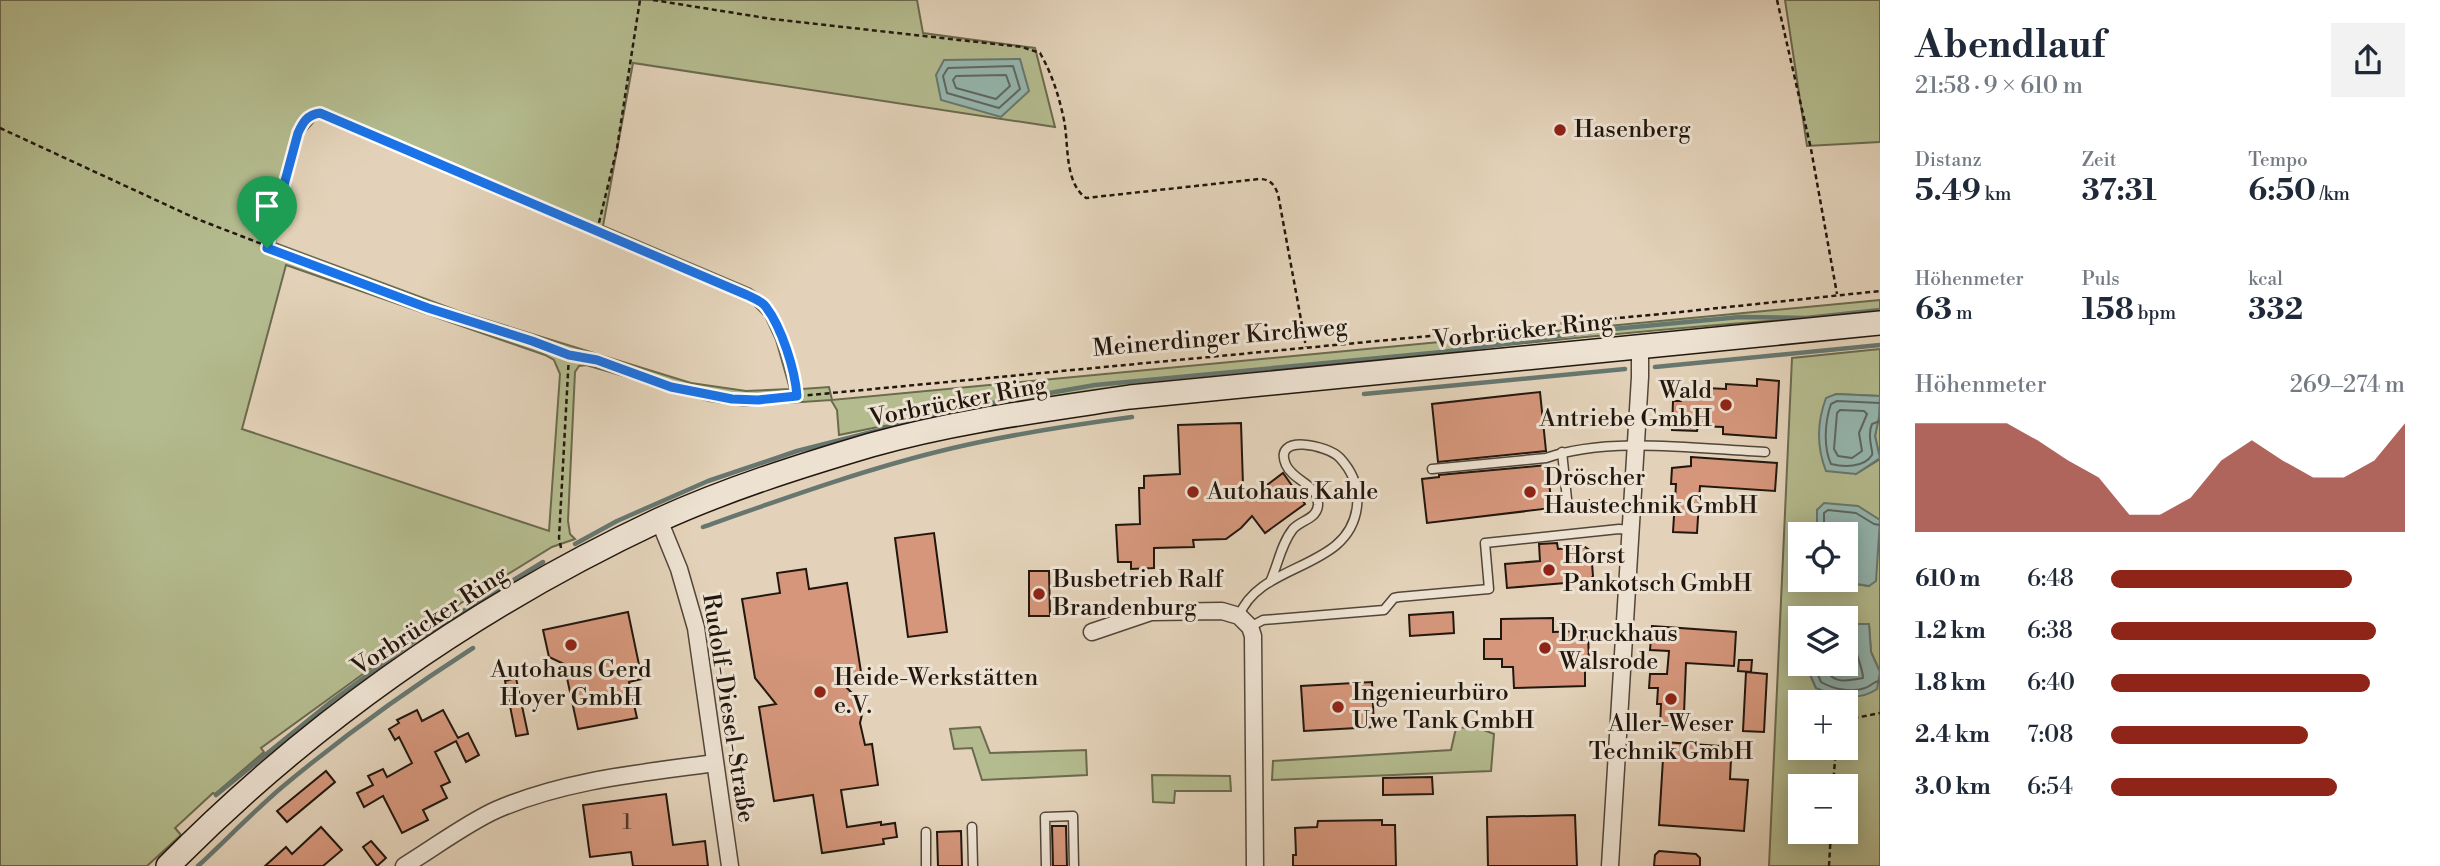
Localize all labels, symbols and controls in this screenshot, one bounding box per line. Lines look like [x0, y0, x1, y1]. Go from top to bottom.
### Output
text: Abendlauf [1915, 22, 2105, 69]
button: share [2331, 23, 2405, 97]
text: 21:58 · 9 × 610 m [1915, 72, 2083, 100]
place label: Hasenberg [1574, 115, 1691, 145]
marker: Hasenberg [1552, 122, 1568, 138]
text: Distanz [1915, 148, 1982, 172]
text: Zeit [2082, 148, 2116, 172]
text: Tempo [2248, 148, 2308, 172]
text: 5.49 [1915, 172, 1981, 210]
text: 37:31 [2082, 172, 2157, 210]
text: 6:50 [2248, 172, 2316, 210]
pin [237, 176, 297, 248]
text: km [1981, 182, 2011, 206]
text: /km [2316, 182, 2350, 206]
icon: arrive [248, 187, 286, 225]
text: Höhenmeter [1915, 267, 2024, 291]
text: Puls [2082, 267, 2120, 291]
text: kcal [2248, 267, 2283, 291]
text: 63 [1915, 291, 1952, 329]
text: 158 [2082, 291, 2134, 329]
text: 332 [2248, 291, 2303, 329]
text: m [1952, 301, 1973, 325]
text: bpm [2134, 301, 2176, 325]
street label: Vorbrücker Ring [1431, 307, 1615, 355]
street label: Meinerdinger Kirchweg [1091, 312, 1349, 364]
street label: Vorbrücker Ring [866, 370, 1050, 434]
text: Höhenmeter [1915, 371, 2047, 399]
text: 269–274 m [2290, 371, 2405, 399]
place label: Wald Antriebe GmbH [1538, 376, 1712, 434]
marker: Wald Antriebe GmbH [1718, 397, 1734, 413]
place label: Dröscher Haustechnik GmbH [1544, 463, 1758, 521]
place label: Autohaus Kahle [1206, 477, 1378, 507]
marker: Autohaus Kahle [1185, 484, 1201, 500]
marker: Dröscher Haustechnik GmbH [1522, 484, 1538, 500]
map controls [1788, 522, 1858, 844]
button: locate [1788, 522, 1858, 592]
place label: Horst Pankotsch GmbH [1563, 541, 1752, 599]
street label: Vorbrücker Ring [345, 559, 514, 683]
marker: Horst Pankotsch GmbH [1541, 562, 1557, 578]
place label: Busbetrieb Ralf Brandenburg [1052, 565, 1224, 623]
text: 610 m [1915, 565, 1980, 593]
text: 6:48 [2027, 565, 2074, 593]
marker: Busbetrieb Ralf Brandenburg [1031, 586, 1047, 602]
street label: Rudolf-Diesel-Straße [695, 591, 761, 825]
button: layers [1788, 606, 1858, 676]
text: 1.2 km [1915, 617, 1986, 645]
text: 6:38 [2027, 617, 2073, 645]
place label: Druckhaus Walsrode [1558, 619, 1678, 677]
marker: Autohaus Gerd Hoyer GmbH [563, 637, 579, 653]
marker: Druckhaus Walsrode [1537, 640, 1553, 656]
place label: Autohaus Gerd Hoyer GmbH [490, 655, 652, 713]
place label: Heide-Werkstätten e.V. [834, 663, 1038, 721]
text: 1.8 km [1915, 669, 1986, 697]
text: 6:40 [2027, 669, 2075, 697]
place label: Ingenieurbüro Uwe Tank GmbH [1352, 678, 1534, 736]
marker: Heide-Werkstätten e.V. [812, 684, 828, 700]
button: + [1788, 690, 1858, 760]
marker: Aller-Weser Technik GmbH [1663, 691, 1679, 707]
marker: Ingenieurbüro Uwe Tank GmbH [1330, 699, 1346, 715]
place label: Aller-Weser Technik GmbH [1589, 709, 1753, 767]
text: 2.4 km [1915, 721, 1990, 749]
text: 7:08 [2027, 721, 2073, 749]
text: 3.0 km [1915, 773, 1991, 801]
text: 6:54 [2027, 773, 2073, 801]
button: − [1788, 774, 1858, 844]
house number: 1 [622, 810, 632, 836]

